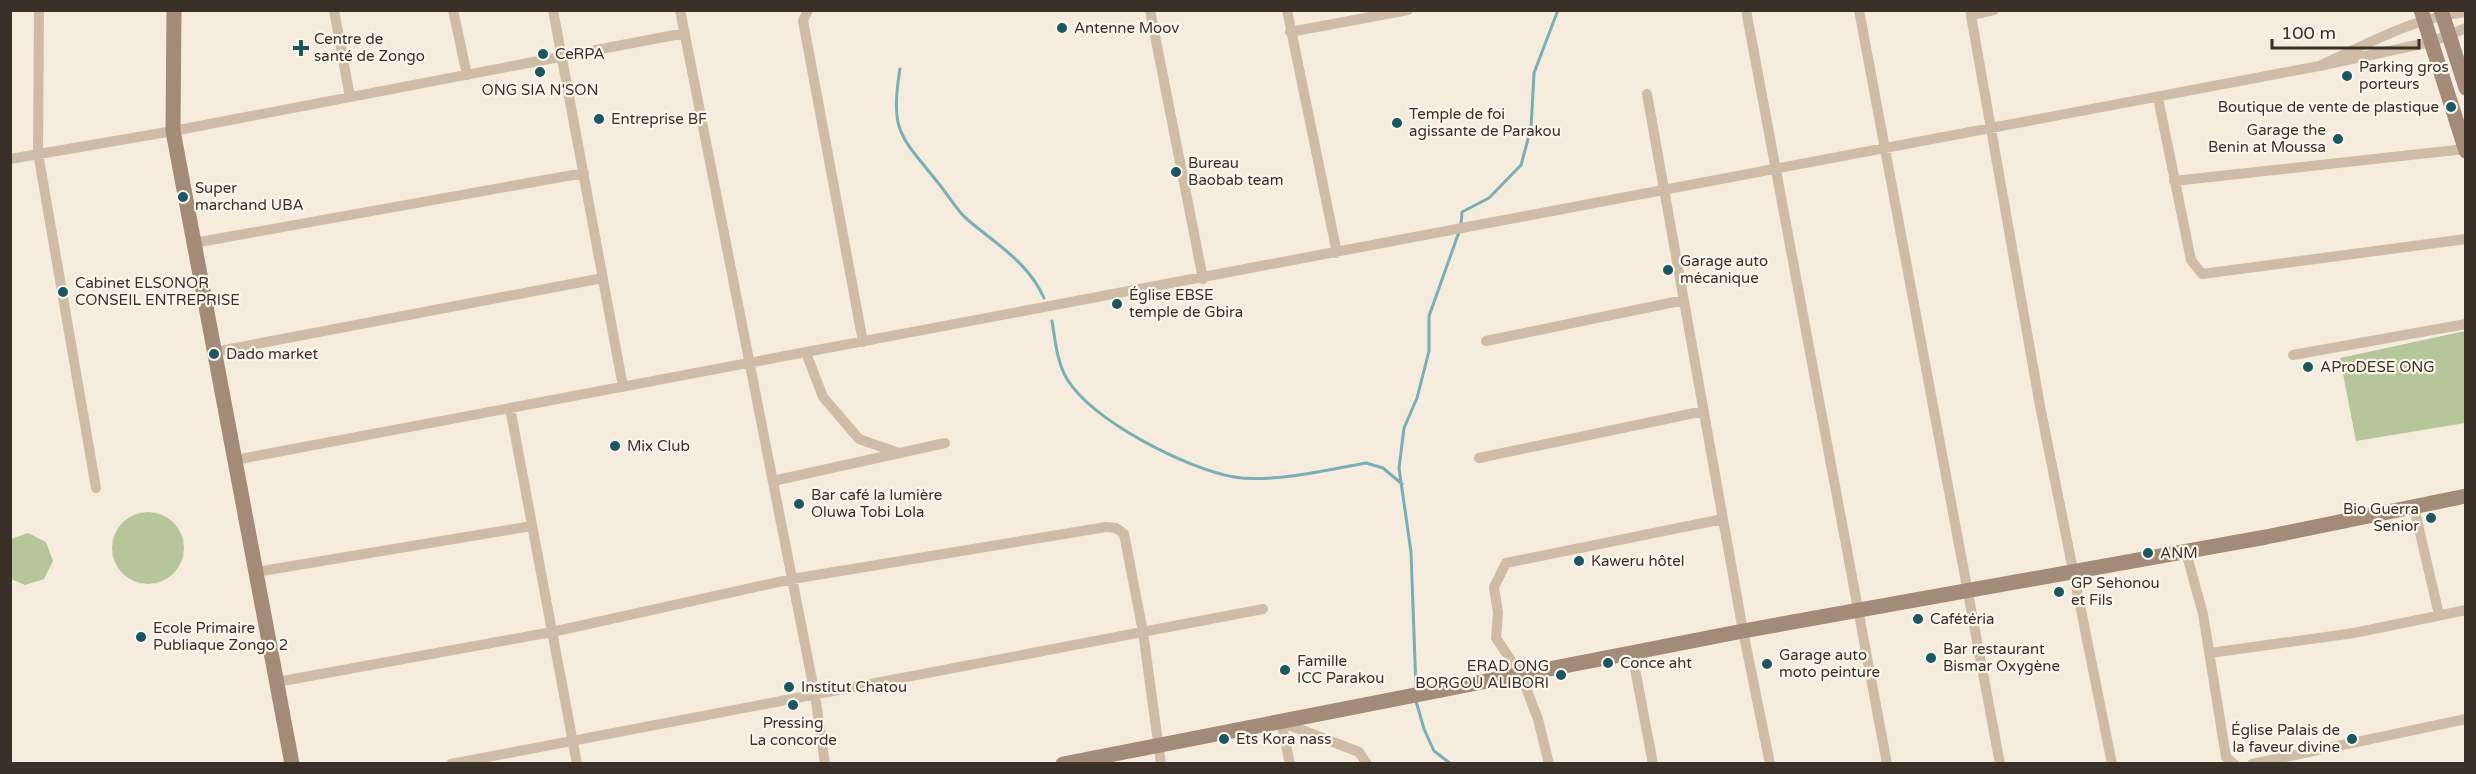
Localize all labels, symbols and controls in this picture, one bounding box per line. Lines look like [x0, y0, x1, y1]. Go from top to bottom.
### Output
scale bar [2272, 12, 2419, 50]
place label: Antenne Moov [1074, 19, 1179, 37]
marker: Antenne Moov [1055, 21, 1069, 35]
text: 100 m [2281, 22, 2336, 44]
place label: Centre de santé de Zongo [314, 30, 425, 65]
marker: Centre de santé de Zongo [292, 39, 310, 57]
place label: CeRPA [555, 45, 605, 63]
marker: CeRPA [536, 47, 550, 61]
place label: Parking gros porteurs [2359, 58, 2449, 93]
marker: ONG SIA N'SON [533, 65, 547, 79]
marker: Parking gros porteurs [2340, 69, 2354, 83]
place label: ONG SIA N'SON [482, 81, 598, 99]
place label: Boutique de vente de plastique [2218, 98, 2439, 116]
marker: Boutique de vente de plastique [2444, 100, 2458, 114]
place label: Temple de foi agissante de Parakou [1409, 105, 1561, 140]
place label: Entreprise BF [611, 110, 707, 128]
marker: Entreprise BF [592, 112, 606, 126]
marker: Temple de foi agissante de Parakou [1390, 116, 1404, 130]
place label: Garage the Benin at Moussa [2208, 121, 2326, 156]
marker: Garage the Benin at Moussa [2331, 132, 2345, 146]
place label: Bureau Baobab team [1188, 154, 1284, 189]
marker: Bureau Baobab team [1169, 165, 1183, 179]
place label: Super marchand UBA [195, 179, 304, 214]
marker: Super marchand UBA [176, 190, 190, 204]
place label: Garage auto mécanique [1680, 252, 1768, 287]
marker: Garage auto mécanique [1661, 263, 1675, 277]
place label: Cabinet ELSONOR CONSEIL ENTREPRISE [75, 274, 240, 309]
marker: Cabinet ELSONOR CONSEIL ENTREPRISE [56, 285, 70, 299]
place label: Église EBSE temple de Gbira [1129, 286, 1243, 321]
marker: Église EBSE temple de Gbira [1110, 297, 1124, 311]
place label: Dado market [226, 345, 319, 363]
marker: Dado market [207, 347, 221, 361]
place label: AProDESE ONG [2320, 358, 2435, 376]
marker: AProDESE ONG [2301, 360, 2315, 374]
place label: Mix Club [627, 437, 690, 455]
marker: Mix Club [608, 439, 622, 453]
place label: Bar café la lumière Oluwa Tobi Lola [811, 486, 942, 521]
marker: Bar café la lumière Oluwa Tobi Lola [792, 497, 806, 511]
place label: Bio Guerra Senior [2343, 500, 2419, 535]
marker: Bio Guerra Senior [2424, 511, 2438, 525]
place label: ANM [2160, 544, 2198, 562]
marker: ANM [2141, 546, 2155, 560]
place label: Kaweru hôtel [1591, 552, 1684, 570]
marker: Kaweru hôtel [1572, 554, 1586, 568]
place label: GP Sehonou et Fils [2071, 574, 2160, 609]
marker: GP Sehonou et Fils [2052, 585, 2066, 599]
place label: Cafétéria [1930, 610, 1994, 628]
marker: Cafétéria [1911, 612, 1925, 626]
place label: Ecole Primaire Publiaque Zongo 2 [153, 619, 288, 654]
marker: Ecole Primaire Publiaque Zongo 2 [134, 630, 148, 644]
place label: Bar restaurant Bismar Oxygène [1943, 640, 2060, 675]
place label: Garage auto moto peinture [1779, 646, 1880, 681]
marker: Bar restaurant Bismar Oxygène [1924, 651, 1938, 665]
place label: Famille ICC Parakou [1297, 652, 1384, 687]
place label: Conce aht [1620, 654, 1692, 672]
marker: Conce aht [1601, 656, 1615, 670]
place label: ERAD ONG BORGOU ALIBORI [1415, 657, 1549, 692]
marker: Garage auto moto peinture [1760, 657, 1774, 671]
marker: Famille ICC Parakou [1278, 663, 1292, 677]
marker: ERAD ONG BORGOU ALIBORI [1554, 668, 1568, 682]
place label: Institut Chatou [801, 678, 907, 696]
marker: Institut Chatou [782, 680, 796, 694]
marker: Pressing La concorde [786, 698, 800, 712]
place label: Pressing La concorde [749, 714, 837, 749]
place label: Église Palais de la faveur divine [2231, 721, 2340, 756]
place label: Ets Kora nass [1236, 730, 1331, 748]
marker: Ets Kora nass [1217, 732, 1231, 746]
marker: Église Palais de la faveur divine [2345, 732, 2359, 746]

